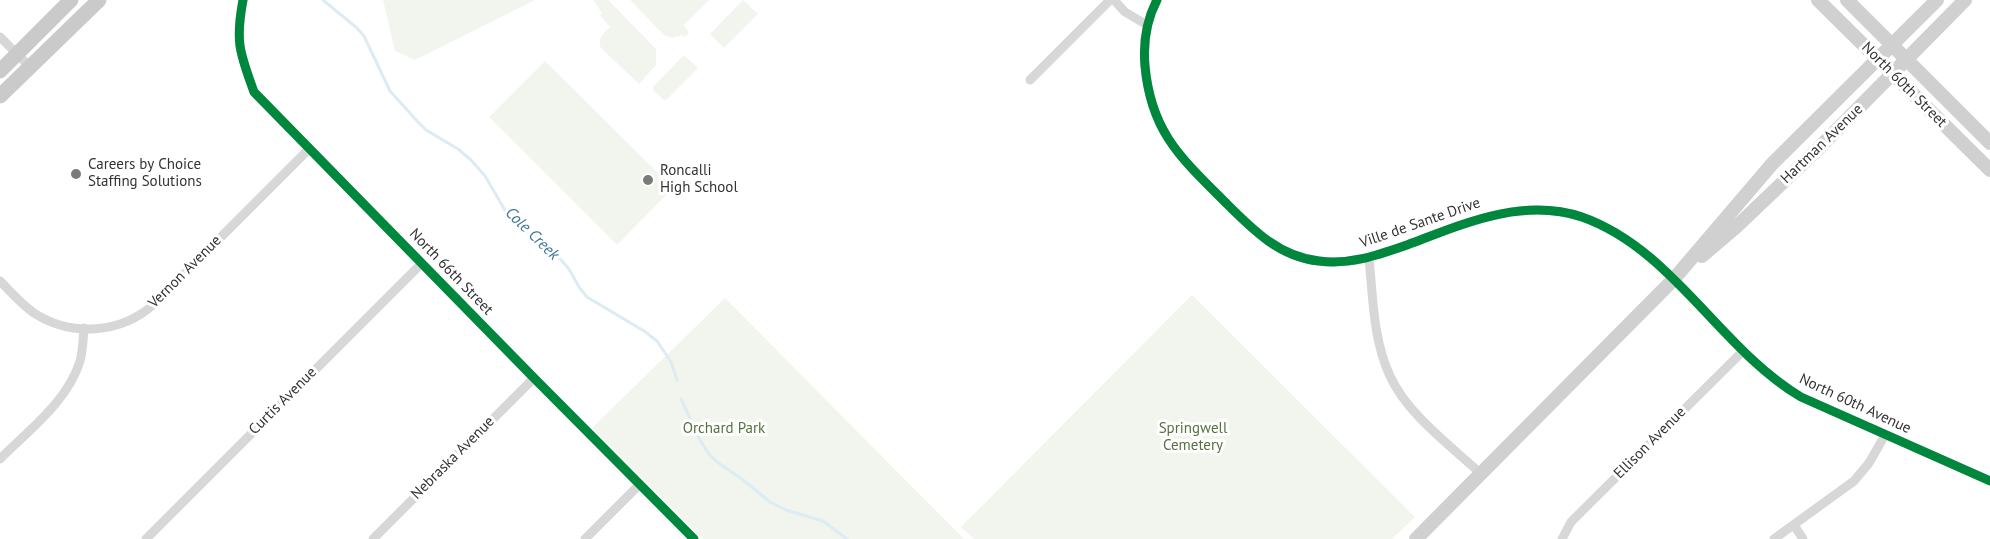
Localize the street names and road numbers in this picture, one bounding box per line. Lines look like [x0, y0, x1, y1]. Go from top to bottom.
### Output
street label: North 60th Street [1858, 39, 1950, 131]
street label: Hartman Avenue [1777, 100, 1867, 188]
street label: Ville de Sante Drive [1357, 194, 1483, 252]
street label: North 66th Street [405, 225, 497, 319]
street label: Vernon Avenue [145, 232, 225, 312]
street label: Curtis Avenue [245, 363, 321, 439]
street label: North 60th Avenue [1796, 370, 1914, 438]
street label: Ellison Avenue [1610, 403, 1690, 483]
street label: Nebraska Avenue [408, 413, 498, 503]

